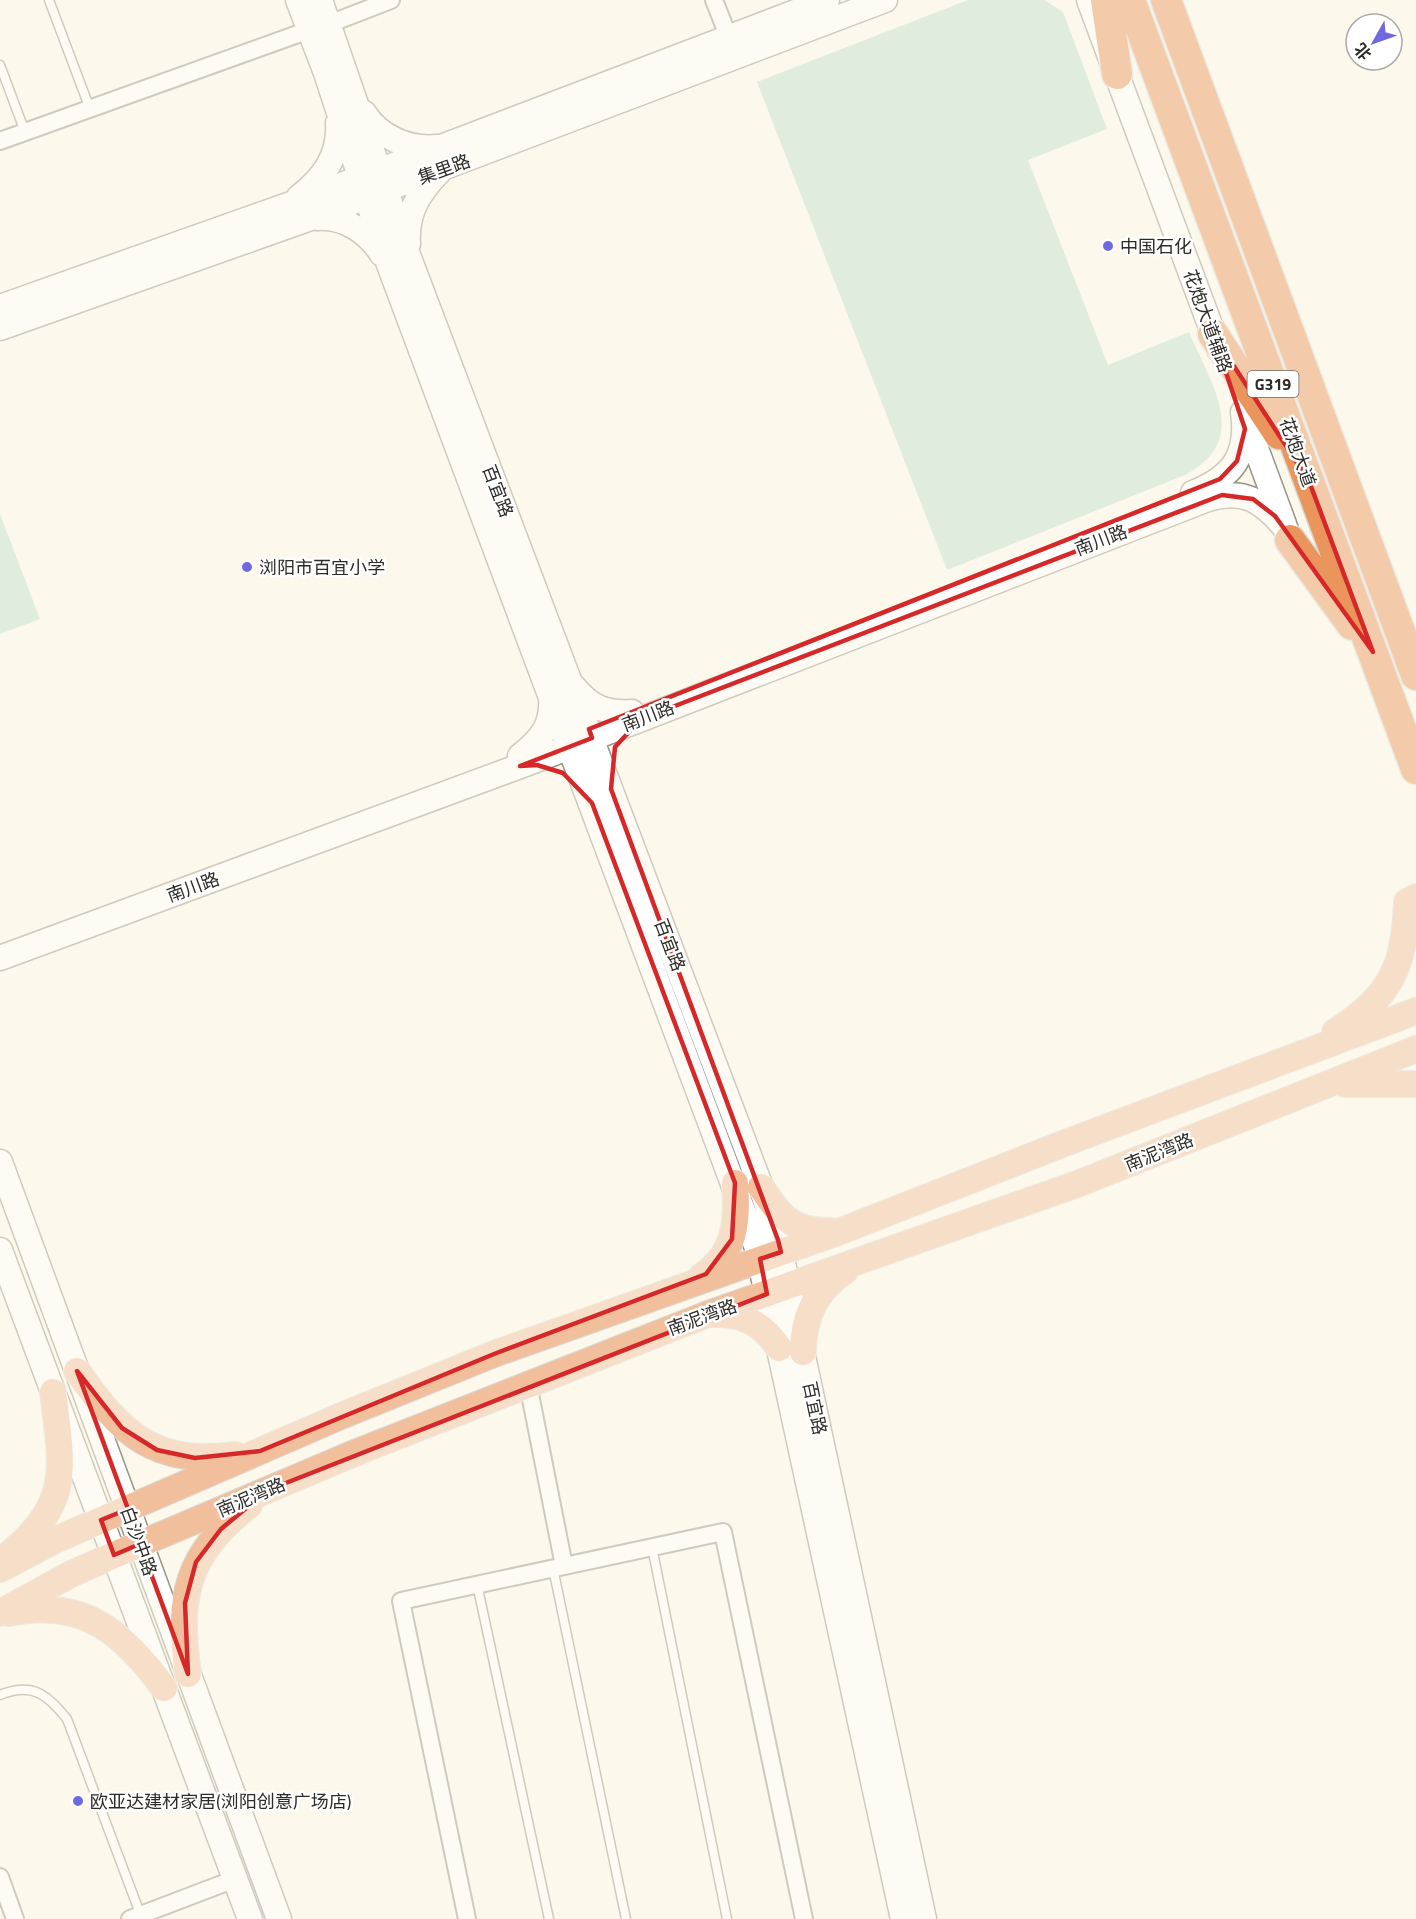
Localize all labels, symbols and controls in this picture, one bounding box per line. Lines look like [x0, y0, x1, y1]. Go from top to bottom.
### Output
north arrow [1344, 12, 1404, 72]
text: 北 [1348, 38, 1377, 65]
street label: 集里路 [414, 147, 474, 191]
place label: 中国石化 [1120, 233, 1192, 260]
marker: 中国石化 [1101, 239, 1115, 253]
street label: 花炮大道辅路 [1177, 266, 1239, 376]
road number: G319 [1248, 371, 1298, 397]
street label: 花炮大道 [1273, 414, 1323, 490]
street label: 百宜路 [476, 461, 520, 521]
street label: 南川路 [1071, 518, 1131, 562]
place label: 浏阳市百宜小学 [259, 554, 385, 581]
marker: 浏阳市百宜小学 [240, 560, 254, 574]
street label: 南川路 [618, 694, 678, 738]
street label: 南川路 [163, 865, 223, 909]
street label: 百宜路 [648, 915, 692, 975]
street label: 南泥湾路 [1121, 1126, 1197, 1178]
street label: 南泥湾路 [664, 1292, 740, 1342]
street label: 百宜路 [796, 1379, 834, 1437]
street label: 南泥湾路 [213, 1471, 289, 1523]
street label: 白沙中路 [114, 1503, 164, 1579]
place label: 欧亚达建材家居(浏阳创意广场店) [90, 1788, 352, 1815]
marker: 欧亚达建材家居(浏阳创意广场店) [71, 1794, 85, 1808]

